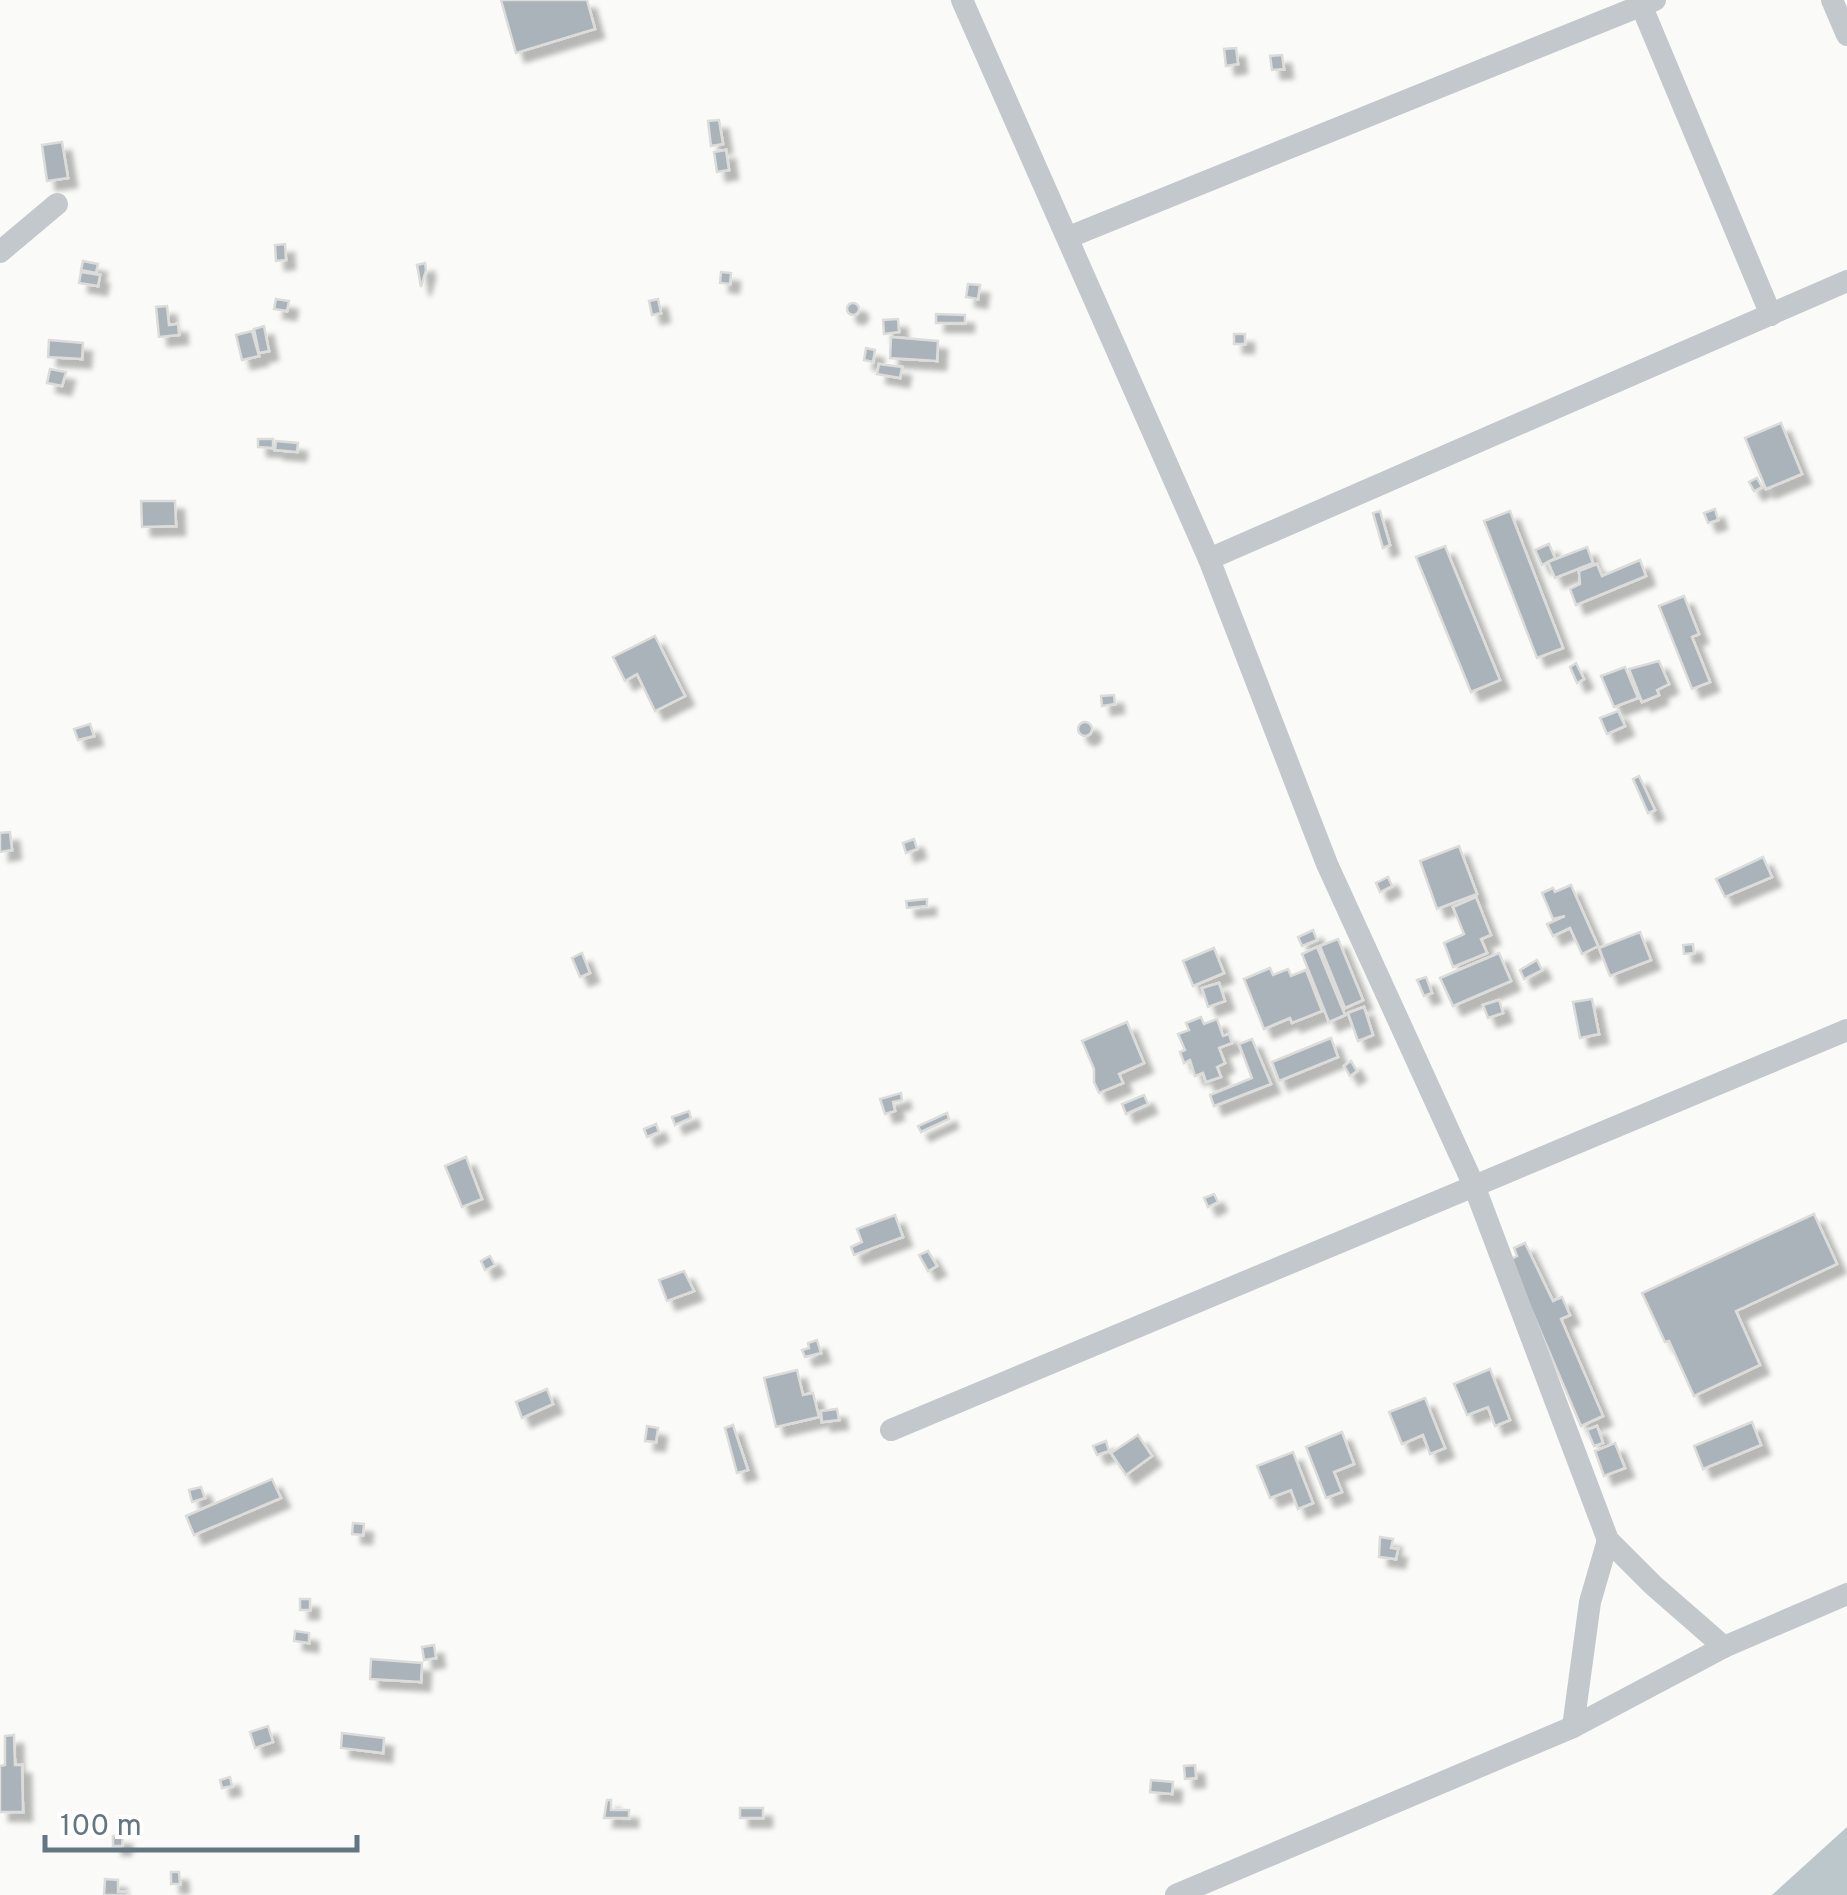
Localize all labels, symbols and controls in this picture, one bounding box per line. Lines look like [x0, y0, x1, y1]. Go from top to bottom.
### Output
scale bar [45, 1790, 358, 1852]
text: 100 m [60, 1809, 142, 1846]

